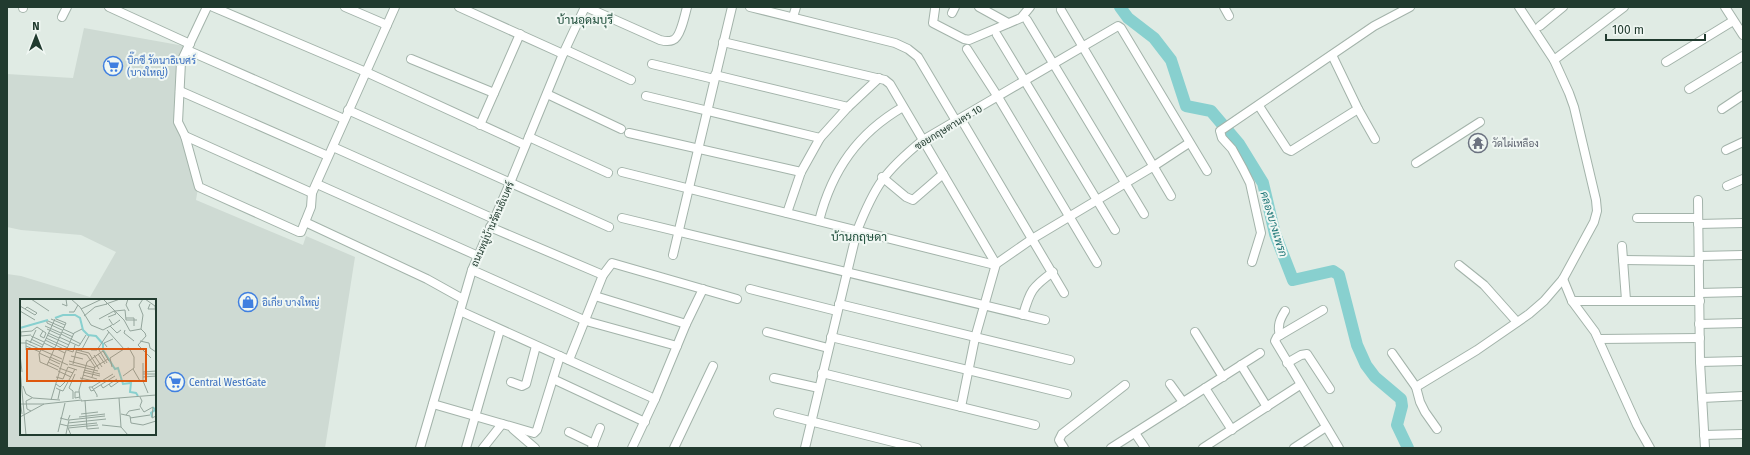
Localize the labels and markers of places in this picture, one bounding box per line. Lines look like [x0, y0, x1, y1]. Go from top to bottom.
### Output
place label: บิ๊กซี รัตนาธิเบศร์ (บางใหญ่) [127, 51, 196, 79]
supermarket icon: บิ๊กซี รัตนาธิเบศร์ (บางใหญ่) [102, 55, 124, 77]
temple icon: วัดไผ่เหลือง [1467, 132, 1489, 154]
place label: วัดไผ่เหลือง [1492, 137, 1539, 150]
shop icon: อิเกีย บางใหญ่ [237, 291, 259, 313]
place label: อิเกีย บางใหญ่ [262, 296, 319, 309]
supermarket icon: Central WestGate [164, 371, 186, 393]
place label: Central WestGate [189, 377, 266, 389]

